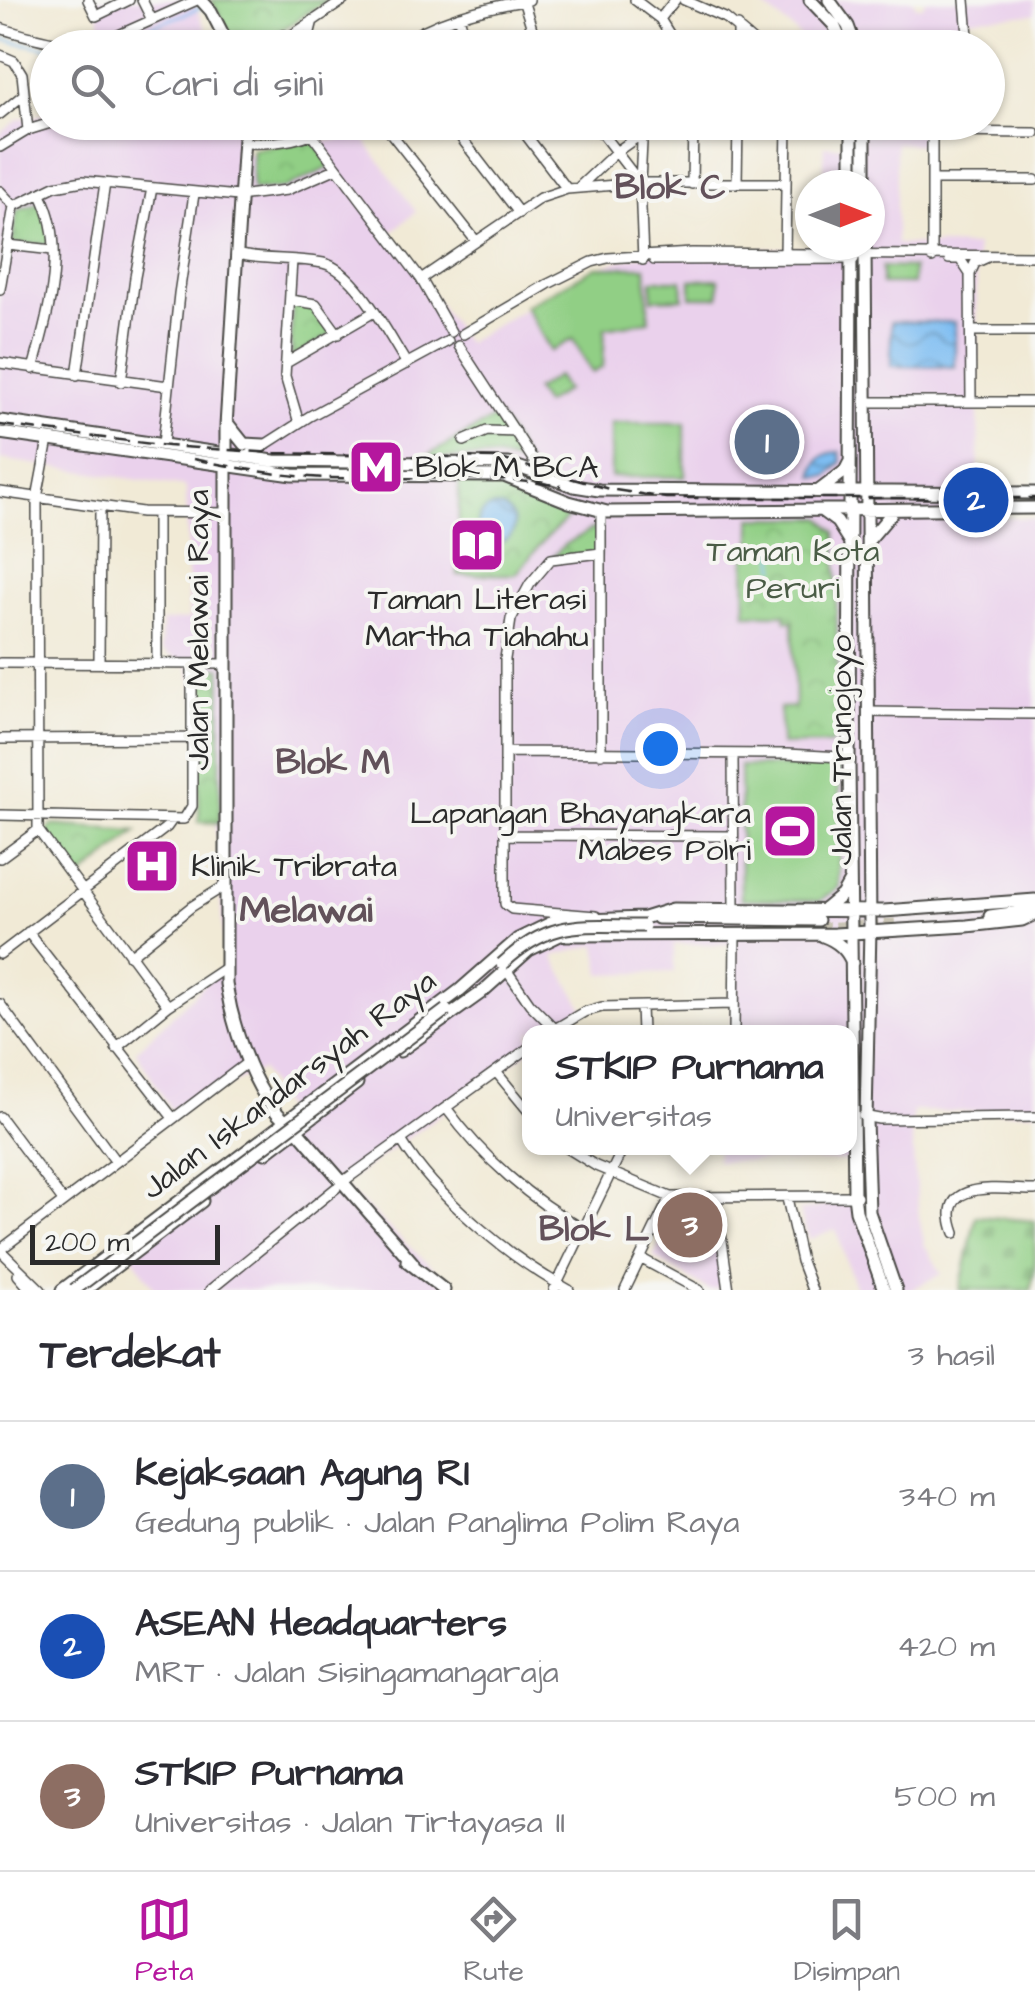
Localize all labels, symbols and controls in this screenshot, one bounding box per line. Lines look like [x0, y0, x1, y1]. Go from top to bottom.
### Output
search box [30, 30, 1005, 140]
icon: search [65, 58, 120, 113]
text: Cari di sini [145, 59, 323, 111]
district label: Blok C [615, 163, 725, 212]
north arrow [795, 170, 885, 260]
pin: 1 [734, 404, 800, 480]
metro station icon: Blok M BCA [346, 437, 406, 497]
place label: Blok M BCA [415, 445, 598, 490]
pin: 2 [944, 462, 1008, 538]
street label: Jalan Melawai Raya [176, 489, 221, 771]
library icon: Taman Literasi Martha Tiahahu [447, 515, 507, 575]
park label: Taman Kota Peruri [707, 529, 879, 611]
place label: Taman Literasi Martha Tiahahu [365, 577, 589, 659]
street label: Jalan Trunojoyo [819, 635, 864, 865]
your location [635, 723, 686, 774]
district label: Blok M [276, 738, 390, 787]
place label: Lapangan Bhayangkara Mabes Polri [410, 791, 751, 873]
sports icon: Lapangan Bhayangkara Mabes Polri [760, 801, 820, 861]
hospital icon: Klinik Tribrata [122, 836, 182, 896]
place label: Klinik Tribrata [191, 844, 397, 889]
district label: Melawai [239, 885, 373, 937]
street label: Jalan Iskandarsyah Raya [132, 959, 446, 1211]
popup [522, 1025, 857, 1155]
text: STKIP Purnama [555, 1042, 824, 1094]
text: Universitas [555, 1094, 712, 1139]
pin: 3 [658, 1188, 722, 1262]
district label: Blok L [539, 1205, 650, 1254]
scale bar [30, 1220, 220, 1264]
text: 200 m [45, 1223, 129, 1262]
text: Terdekat [40, 1326, 220, 1384]
text: 3 hasil [908, 1333, 995, 1378]
text: Kejaksaan Agung RI [135, 1448, 470, 1500]
text: 1 [70, 1474, 75, 1519]
text: 340 m [899, 1474, 995, 1519]
text: Gedung publik · Jalan Panglima Polim Raya [135, 1500, 739, 1545]
text: ASEAN Headquarters [135, 1598, 507, 1650]
text: 2 [63, 1624, 82, 1669]
text: 420 m [897, 1624, 995, 1669]
text: MRT · Jalan Sisingamangaraja [135, 1650, 559, 1695]
text: STKIP Purnama [135, 1748, 403, 1800]
text: 3 [64, 1774, 81, 1819]
text: 500 m [894, 1774, 995, 1819]
text: Universitas · Jalan Tirtayasa II [135, 1800, 565, 1845]
tab: Peta [135, 1892, 193, 1991]
tab: Rute [463, 1892, 524, 1991]
tab: Disimpan [794, 1892, 900, 1991]

